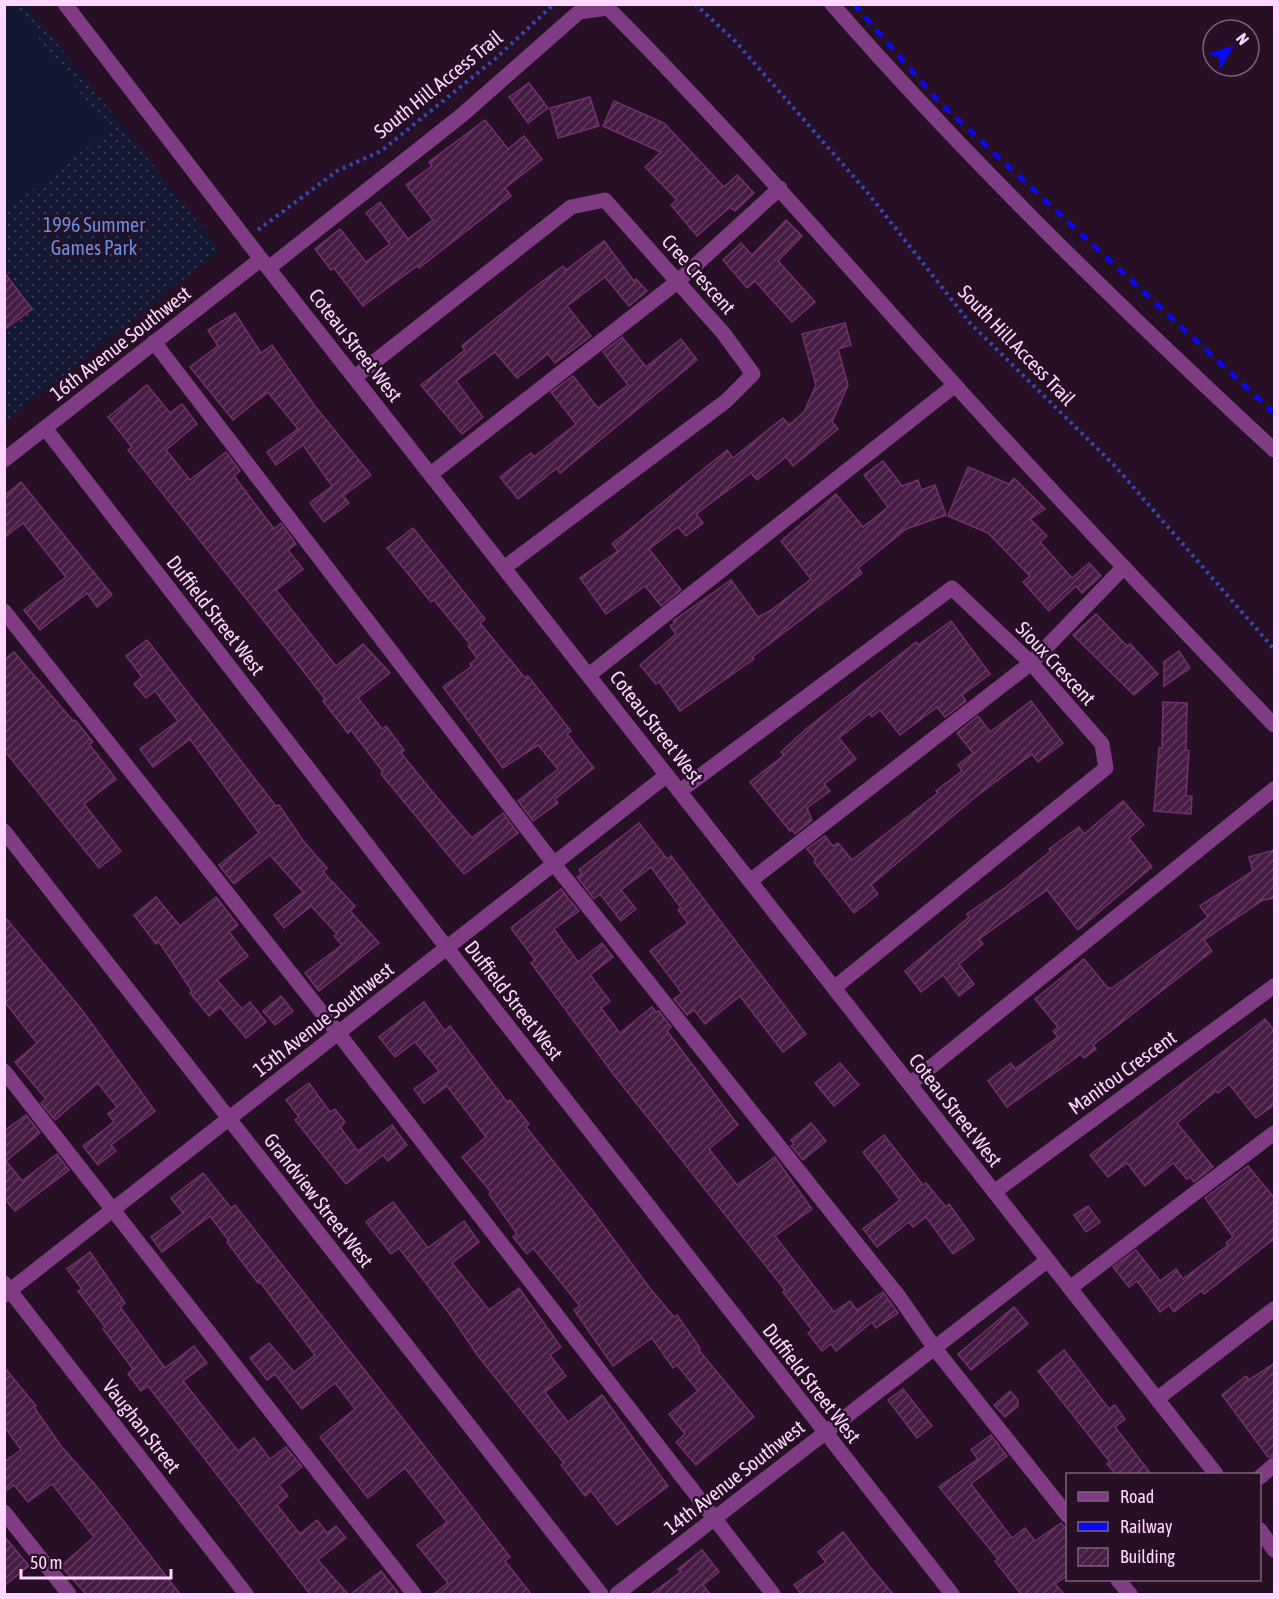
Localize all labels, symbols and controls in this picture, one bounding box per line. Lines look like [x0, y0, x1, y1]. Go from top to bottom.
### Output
north arrow [1201, 18, 1261, 78]
street label: South Hill Access Trail [369, 25, 507, 143]
text: N [1233, 29, 1253, 48]
park label: 1996 Summer Games Park [43, 213, 146, 259]
street label: Cree Crescent [657, 230, 741, 319]
street label: South Hill Access Trail [954, 280, 1081, 410]
street label: 16th Avenue Southwest [45, 281, 195, 405]
street label: Coteau Street West [305, 284, 407, 406]
street label: Duffield Street West [162, 551, 270, 679]
street label: Sioux Crescent [1011, 616, 1101, 710]
street label: Coteau Street West [606, 666, 708, 788]
street label: Duffield Street West [460, 936, 568, 1064]
street label: 15th Avenue Southwest [248, 957, 398, 1081]
street label: Manitou Crescent [1064, 1025, 1180, 1119]
street label: Coteau Street West [905, 1049, 1007, 1171]
street label: Grandview Street West [260, 1129, 379, 1272]
street label: Duffield Street West [758, 1319, 866, 1447]
street label: Vaughan Street [98, 1375, 186, 1477]
street label: 14th Avenue Southwest [659, 1415, 809, 1539]
legend [1066, 1473, 1261, 1581]
text: Road [1120, 1486, 1154, 1507]
text: Railway [1120, 1516, 1172, 1537]
scale bar [21, 1542, 171, 1580]
text: Building [1120, 1546, 1175, 1567]
text: 50 m [30, 1552, 62, 1573]

